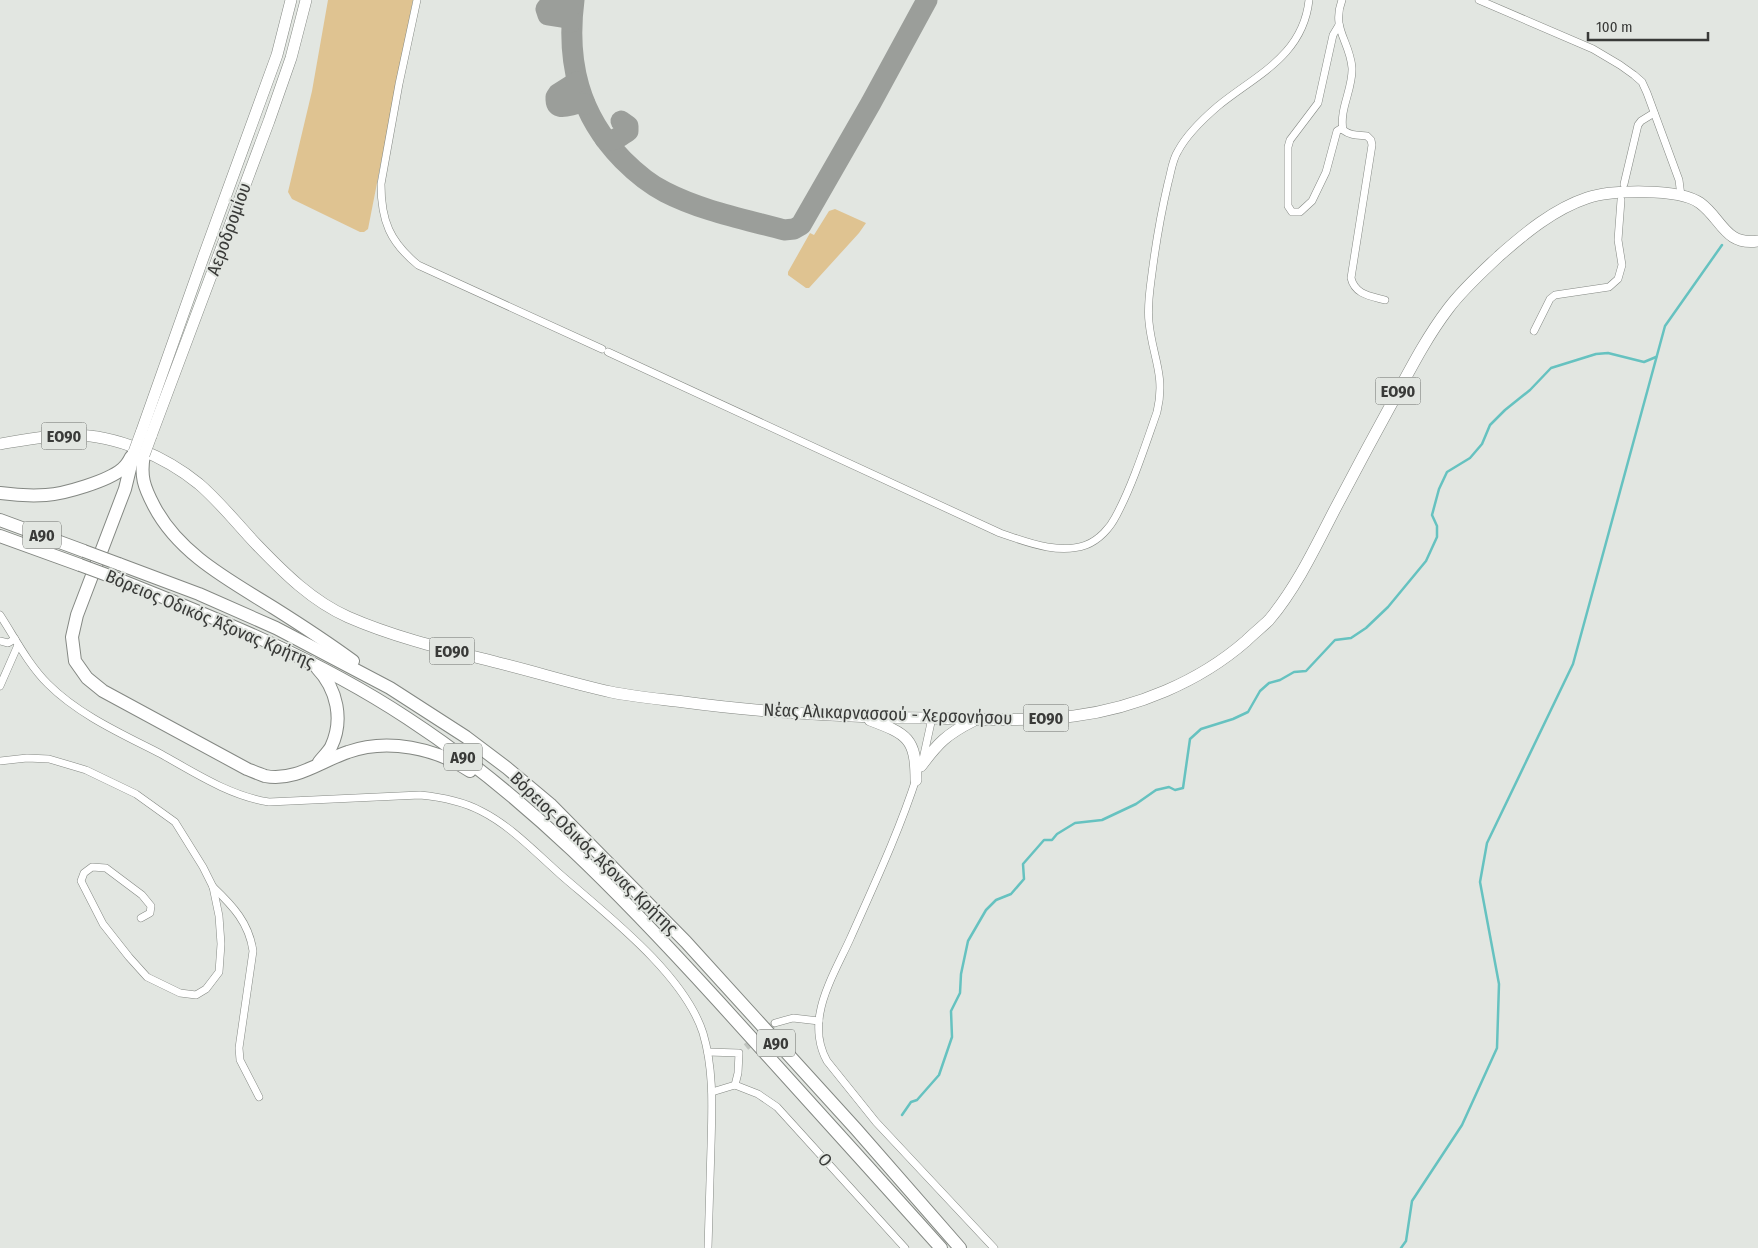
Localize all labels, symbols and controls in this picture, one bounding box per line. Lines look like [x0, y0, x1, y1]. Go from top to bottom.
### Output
scale bar [1588, 10, 1708, 42]
text: 100 m [1596, 18, 1633, 36]
street label: Αεροδρομίου [202, 180, 256, 278]
road number: ΕΟ90 [1376, 378, 1420, 404]
road number: ΕΟ90 [42, 422, 86, 450]
road number: Α90 [23, 522, 61, 548]
street label: Βόρειος Οδικός Άξονας Κρήτης [102, 565, 318, 673]
road number: ΕΟ90 [430, 637, 474, 664]
street label: Νέας Αλικαρνασσού - Χερσονήσου [763, 699, 1013, 729]
road number: ΕΟ90 [1024, 704, 1068, 731]
road number: Α90 [444, 744, 482, 770]
street label: Βόρειος Οδικός Άξονας Κρήτης [505, 767, 683, 939]
road number: Α90 [757, 1030, 795, 1056]
street label: Ο [813, 1148, 837, 1172]

